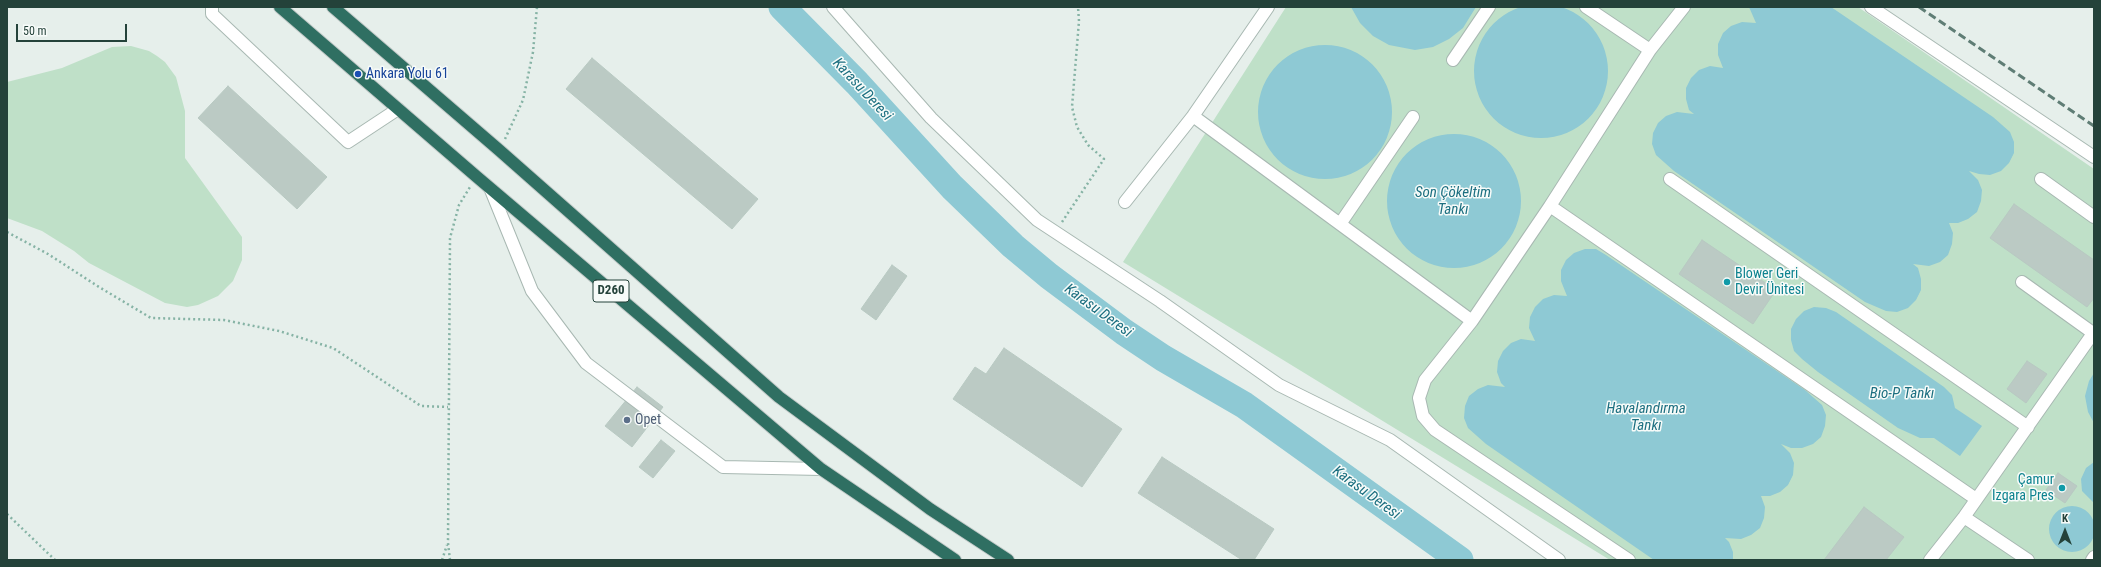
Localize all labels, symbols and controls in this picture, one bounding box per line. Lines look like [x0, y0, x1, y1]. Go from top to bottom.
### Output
scale bar [18, 16, 129, 42]
text: 50 m [23, 24, 47, 38]
water label: Karasu Deresi [828, 55, 896, 125]
place label: Ankara Yolu 61 [366, 66, 449, 82]
marker: Ankara Yolu 61 [353, 69, 363, 79]
water label: Son Çökeltim Tankı [1415, 184, 1491, 219]
place label: Blower Geri Devir Ünitesi [1735, 266, 1804, 298]
marker: Blower Geri Devir Ünitesi [1722, 277, 1732, 287]
road number: D260 [593, 280, 629, 302]
water label: Karasu Deresi [1061, 280, 1135, 342]
water label: Bio-P Tankı [1870, 385, 1934, 403]
water label: Havalandırma Tankı [1606, 400, 1686, 435]
place label: Opet [635, 412, 661, 428]
marker: Opet [622, 415, 632, 425]
water label: Karasu Deresi [1329, 462, 1403, 524]
place label: Çamur Izgara Pres [1992, 472, 2054, 504]
marker: Çamur Izgara Pres [2057, 483, 2067, 493]
north arrow [2045, 511, 2085, 551]
text: K [2062, 512, 2068, 525]

